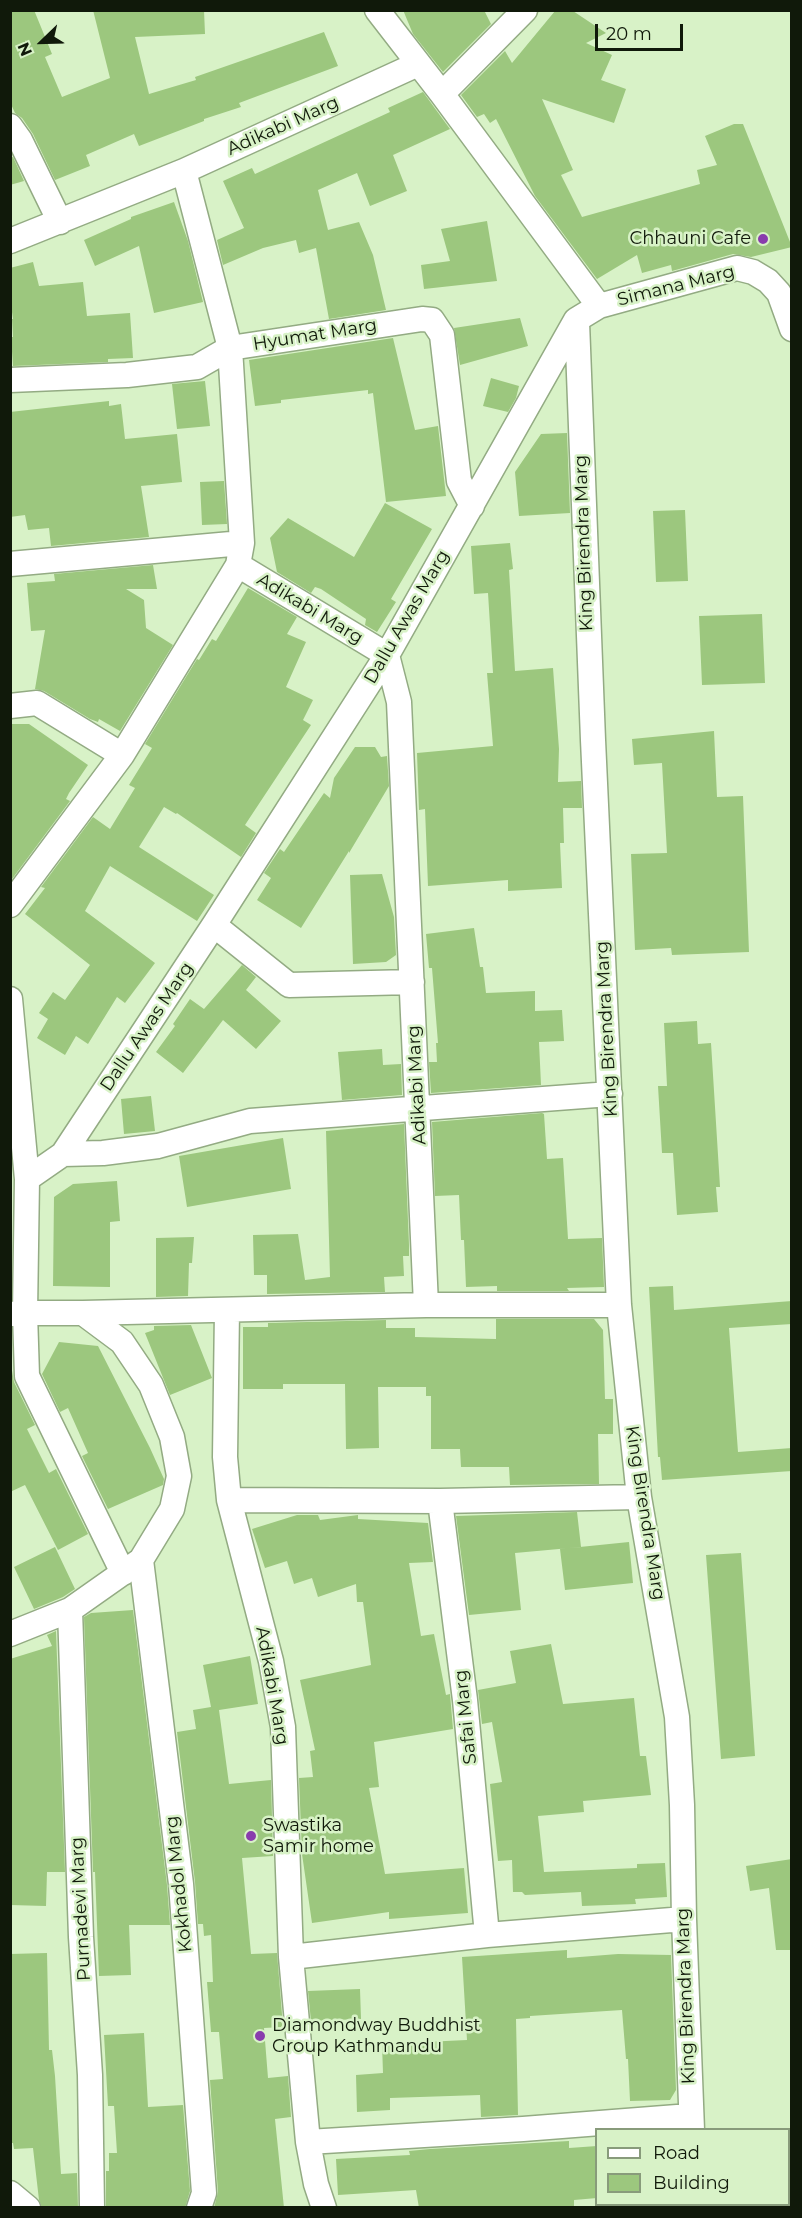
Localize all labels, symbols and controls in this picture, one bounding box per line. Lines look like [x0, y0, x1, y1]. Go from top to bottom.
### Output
north arrow [12, 12, 72, 72]
scale bar [598, 12, 686, 50]
text: 20 m [606, 23, 652, 45]
text: N [14, 40, 36, 59]
street label: Adikabi Marg [224, 92, 342, 160]
place label: Chhauni Cafe [629, 228, 751, 250]
marker: Chhauni Cafe [756, 232, 770, 246]
street label: Simana Marg [615, 261, 737, 311]
street label: Hyumat Marg [251, 315, 379, 355]
street label: King Birendra Marg [570, 454, 598, 632]
street label: Dallu Awas Marg [360, 546, 454, 688]
street label: Adikabi Marg [253, 569, 367, 649]
street label: King Birendra Marg [592, 940, 622, 1118]
street label: Dallu Awas Marg [96, 958, 198, 1096]
street label: Adikabi Marg [403, 1025, 431, 1145]
street label: King Birendra Marg [621, 1424, 669, 1602]
street label: Adikabi Marg [251, 1625, 293, 1747]
street label: Safai Marg [450, 1669, 482, 1765]
street label: Kokhadol Marg [161, 1815, 197, 1953]
place label: Swastika Samir home [263, 1815, 374, 1858]
marker: Swastika Samir home [244, 1829, 258, 1843]
street label: Purnadevi Marg [66, 1836, 96, 1982]
street label: King Birendra Marg [672, 1907, 700, 2085]
place label: Diamondway Buddhist Group Kathmandu [272, 2015, 480, 2058]
marker: Diamondway Buddhist Group Kathmandu [253, 2029, 267, 2043]
legend [595, 2128, 790, 2206]
text: Road [653, 2142, 700, 2164]
text: Building [653, 2172, 730, 2194]

